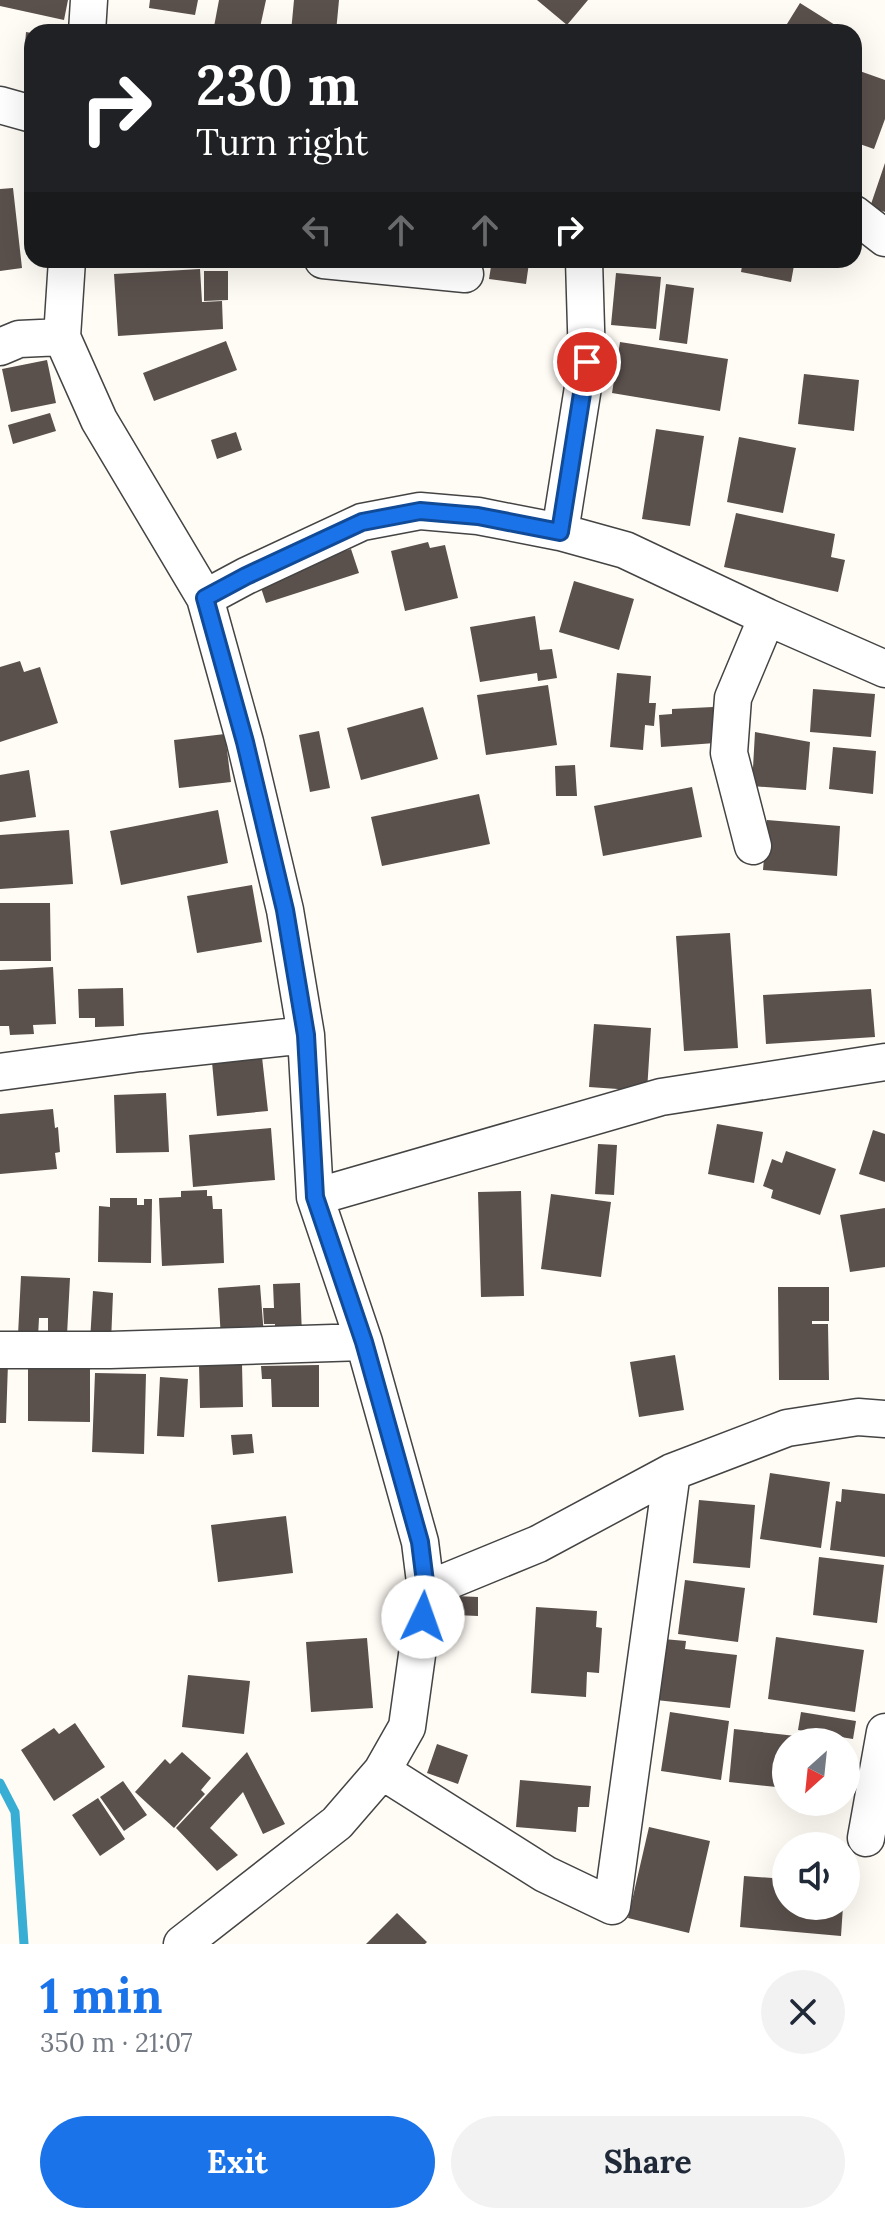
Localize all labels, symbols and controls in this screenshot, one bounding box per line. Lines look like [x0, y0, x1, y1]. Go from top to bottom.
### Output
text: 230 m [196, 49, 359, 120]
icon: right [64, 56, 168, 160]
text: Turn right [196, 119, 369, 165]
icon: left [295, 208, 339, 252]
icon: ahead [379, 208, 423, 252]
icon: ahead [463, 208, 507, 252]
icon: right [547, 208, 591, 252]
pin [553, 328, 621, 396]
icon: arrive [565, 340, 609, 384]
position arrow [381, 1575, 465, 1659]
north arrow [772, 1728, 860, 1816]
map controls [772, 1728, 860, 1920]
button: sound [772, 1832, 860, 1920]
text: 1 min [40, 1965, 163, 2026]
button: close [761, 1970, 845, 2054]
text: 350 m · 21:07 [40, 2026, 193, 2059]
button: Exit [40, 2116, 435, 2208]
button: Share [451, 2116, 845, 2208]

